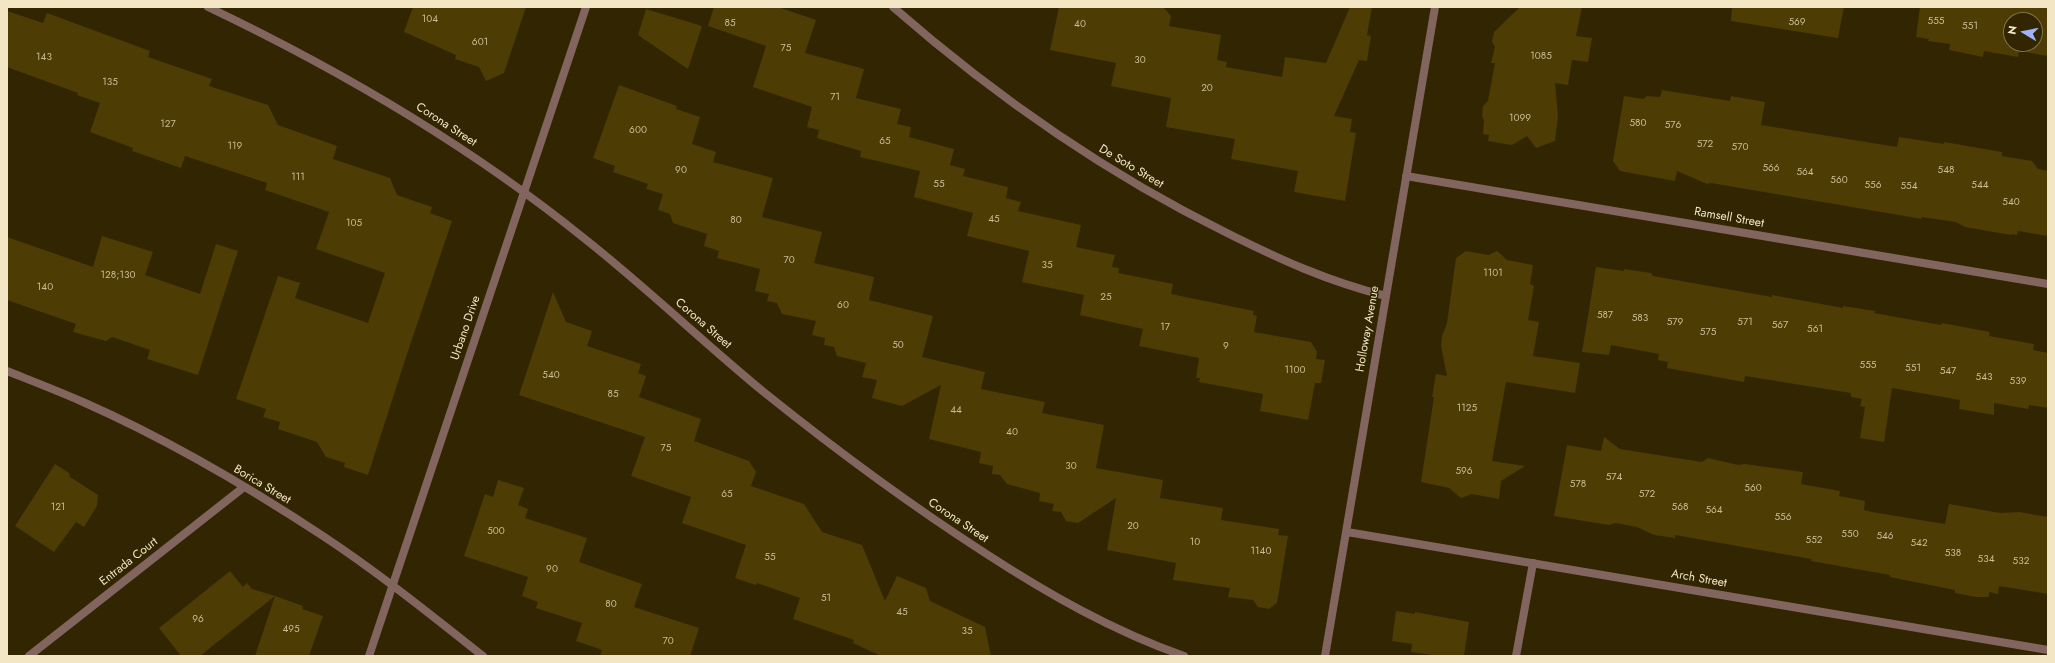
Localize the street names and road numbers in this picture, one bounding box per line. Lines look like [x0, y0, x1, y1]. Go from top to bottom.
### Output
street label: Corona Street [413, 100, 479, 150]
street label: De Soto Street [1096, 142, 1166, 192]
street label: Ramsell Street [1693, 205, 1765, 231]
street label: Holloway Avenue [1353, 285, 1383, 373]
street label: Urbano Drive [448, 294, 484, 362]
street label: Corona Street [672, 296, 734, 352]
street label: Borica Street [231, 462, 293, 508]
street label: Corona Street [925, 496, 991, 546]
street label: Entrada Court [97, 535, 161, 589]
street label: Arch Street [1670, 567, 1728, 591]

